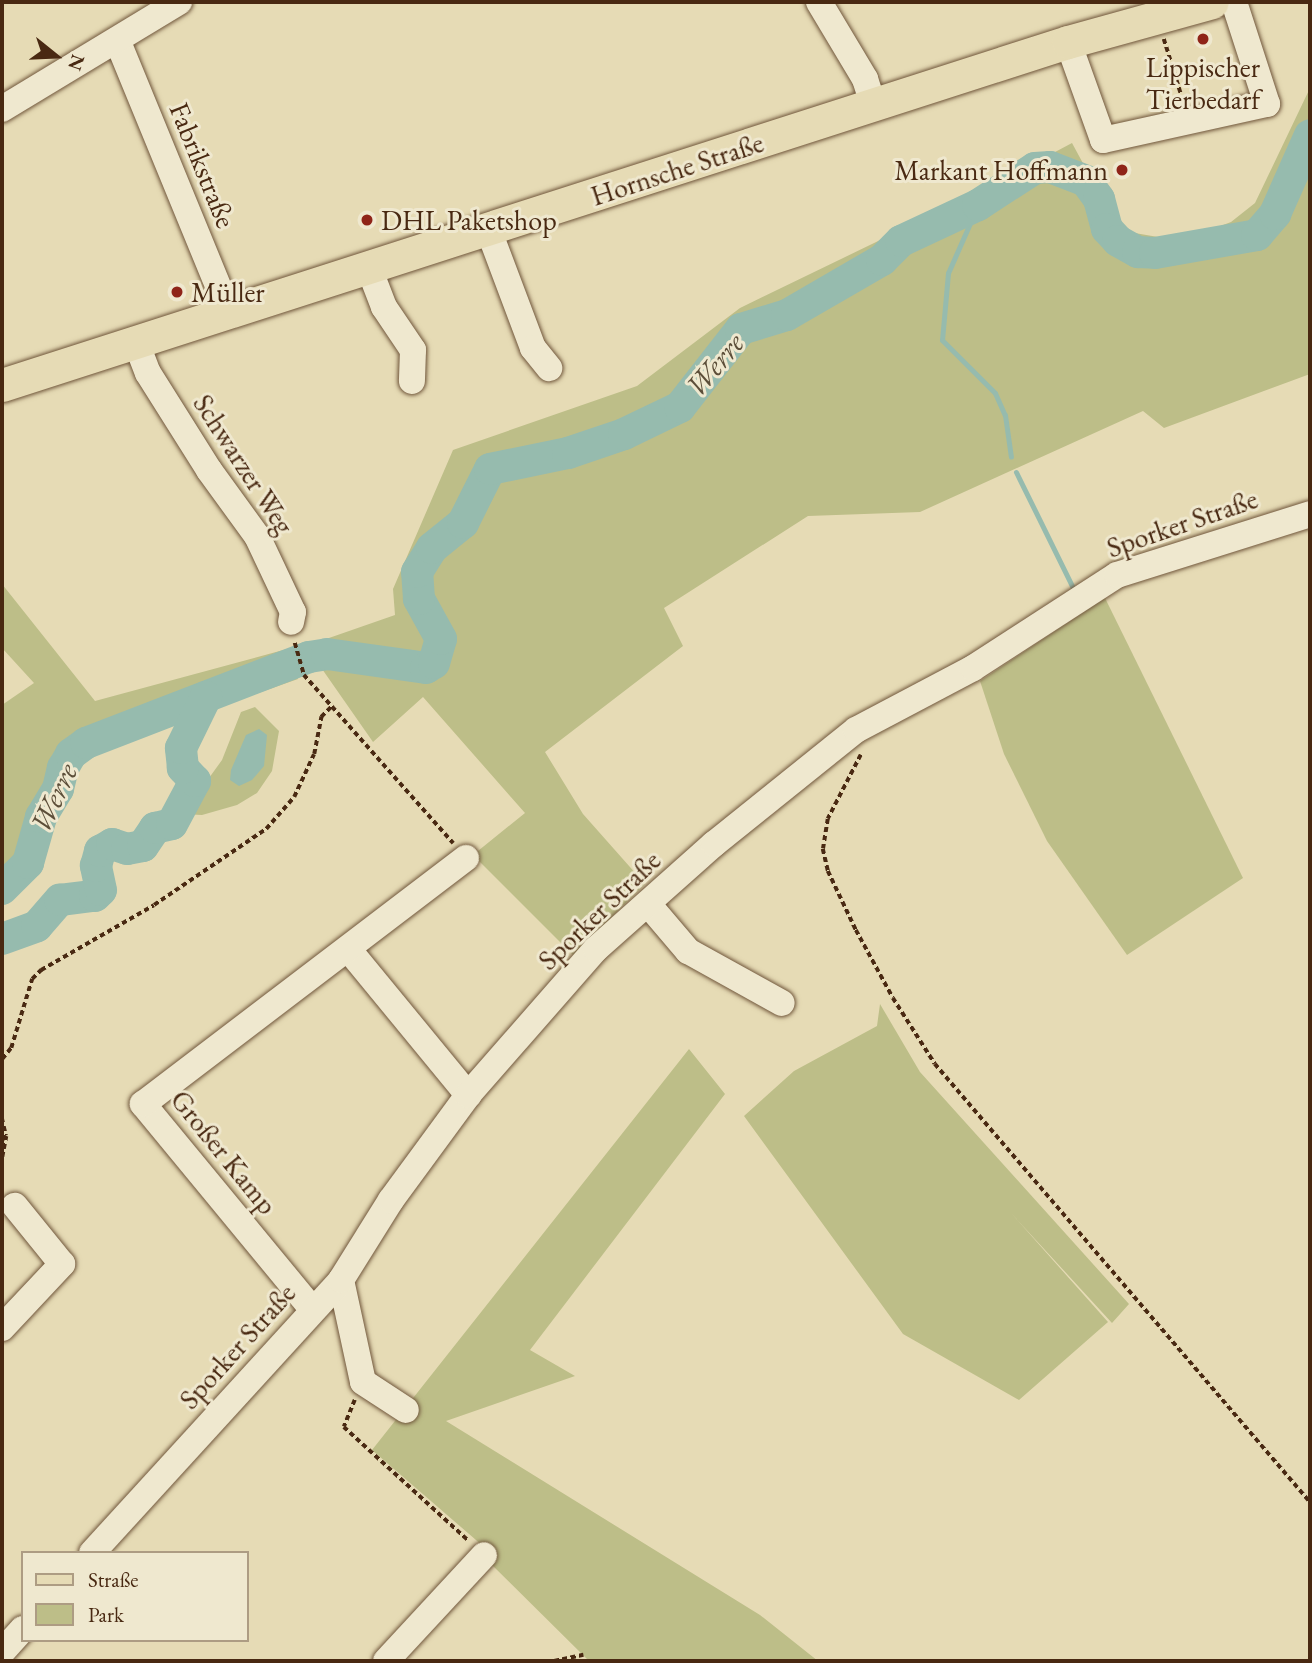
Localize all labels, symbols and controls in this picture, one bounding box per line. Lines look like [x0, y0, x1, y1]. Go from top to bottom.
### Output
north arrow [21, 21, 91, 91]
marker: Lippischer Tierbedarf [1195, 31, 1211, 47]
place label: Lippischer Tierbedarf [1146, 50, 1260, 116]
text: N [62, 51, 91, 74]
street label: Fabrikstraße [163, 98, 243, 232]
street label: Hornsche Straße [586, 125, 768, 213]
place label: Markant Hoffmann [894, 153, 1108, 187]
marker: Markant Hoffmann [1114, 162, 1130, 178]
place label: DHL Paketshop [381, 203, 557, 237]
marker: DHL Paketshop [359, 212, 375, 228]
place label: Müller [191, 275, 265, 309]
marker: Müller [169, 284, 185, 300]
water label: Werre [678, 326, 752, 404]
street label: Schwarzer Weg [186, 388, 302, 540]
street label: Sporker Straße [1102, 482, 1262, 564]
water label: Werre [22, 758, 86, 838]
street label: Sporker Straße [531, 843, 667, 977]
street label: Großer Kamp [164, 1083, 284, 1221]
street label: Sporker Straße [172, 1276, 302, 1416]
legend [21, 1551, 248, 1642]
text: Straße [88, 1566, 139, 1593]
text: Park [88, 1601, 124, 1628]

